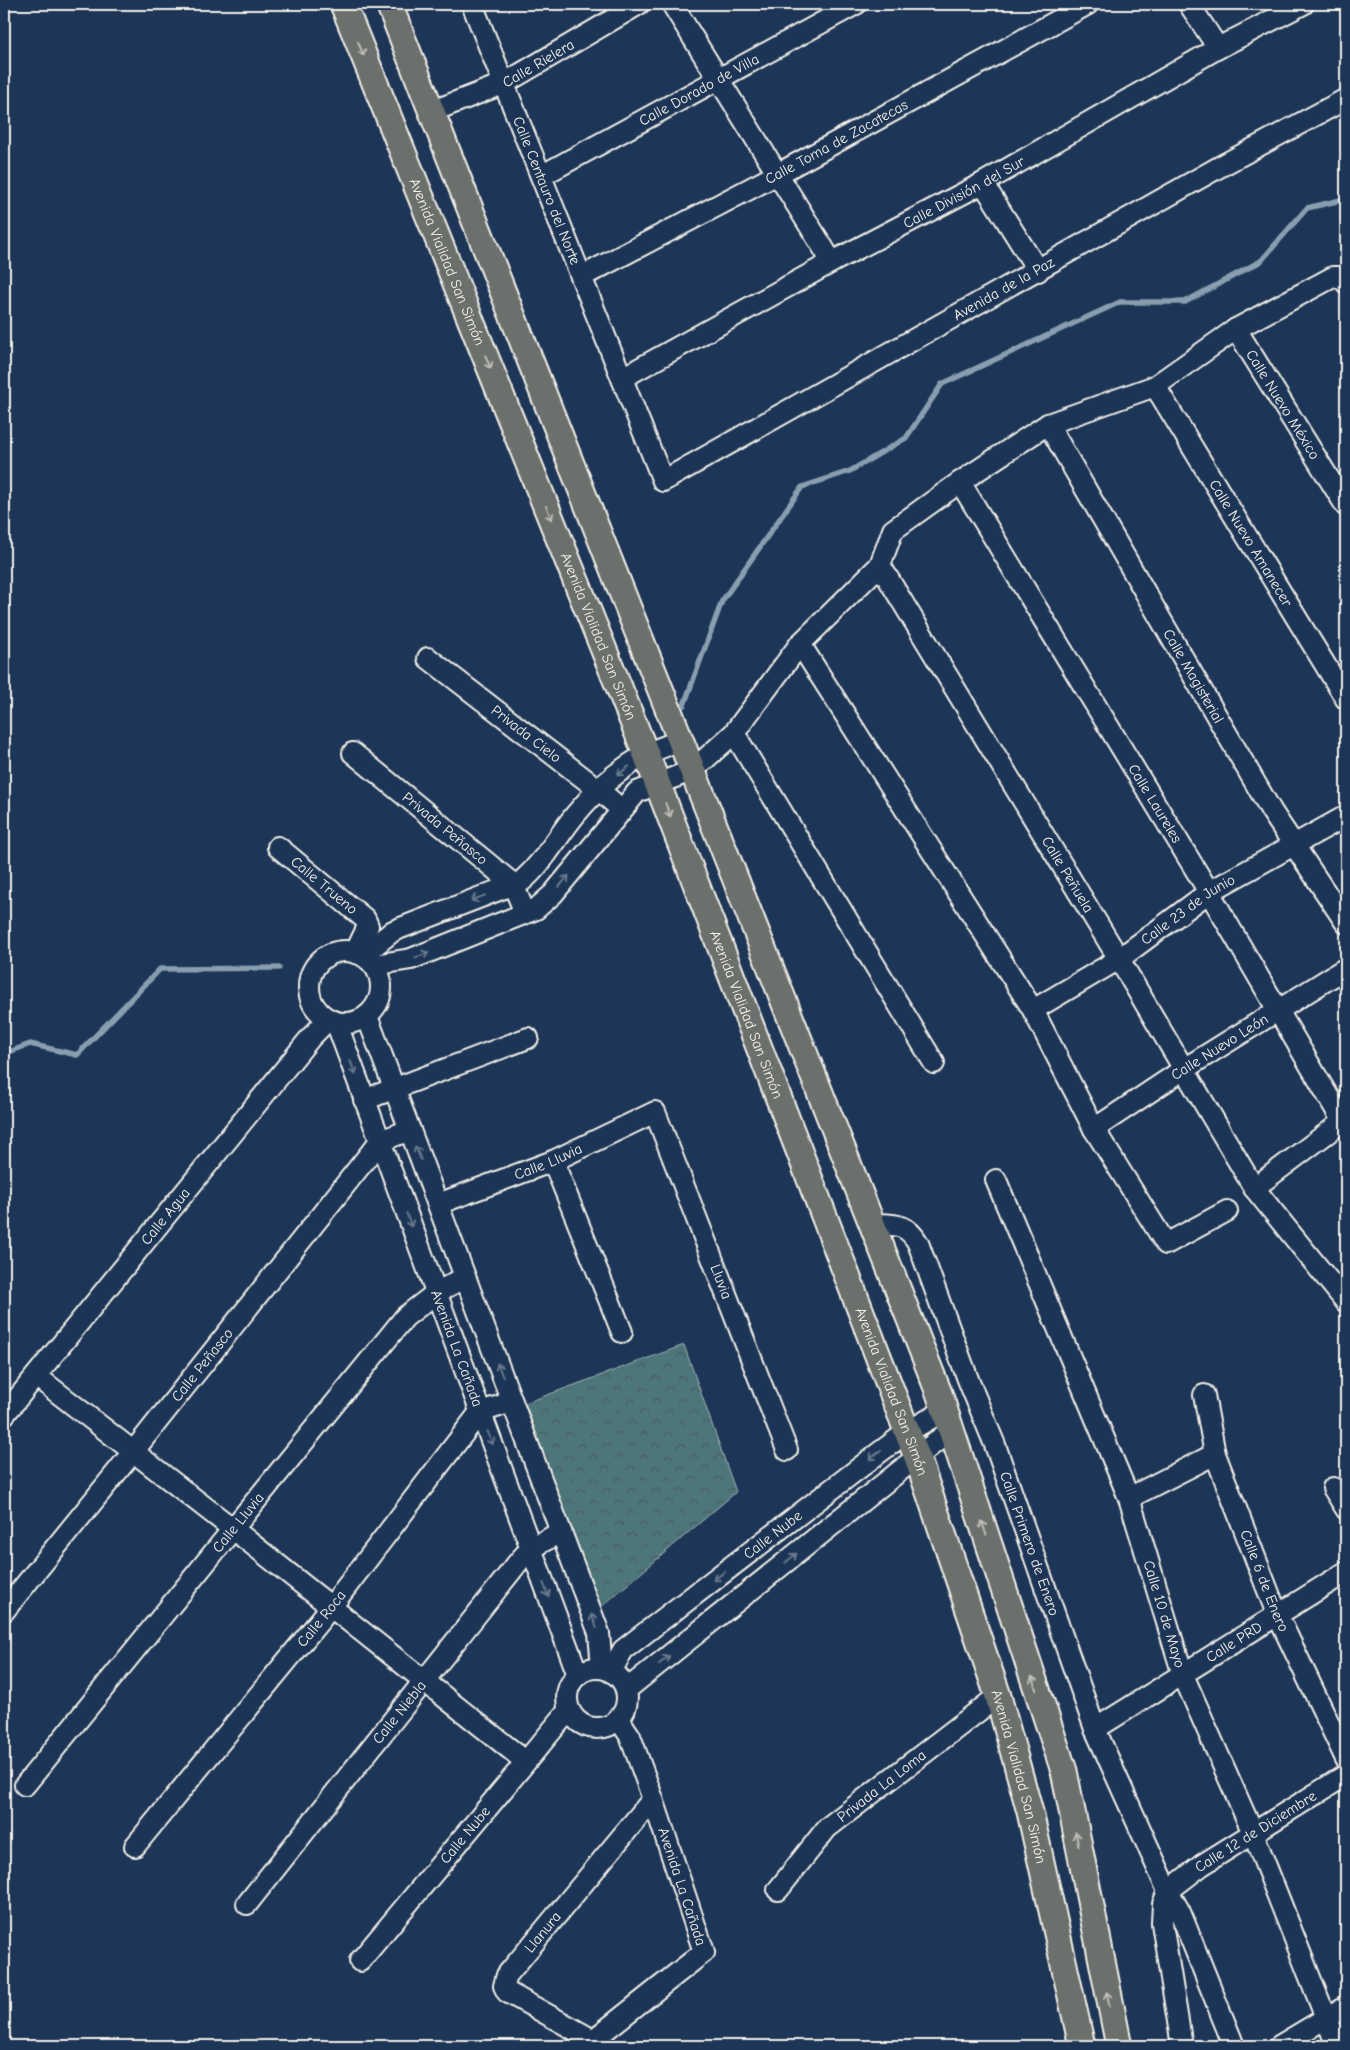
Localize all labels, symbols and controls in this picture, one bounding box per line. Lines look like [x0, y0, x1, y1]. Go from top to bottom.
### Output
street label: Calle Rielera [499, 35, 577, 91]
one-way arrow [357, 41, 367, 56]
street label: Calle Dorado de Villa [636, 50, 762, 130]
street label: Calle Toma de Zacatecas [762, 95, 911, 188]
street label: Calle Centauro del Norte [509, 114, 585, 268]
street label: Calle División del Sur [900, 152, 1028, 232]
street label: Avenida Vialidad San Simón [405, 175, 489, 348]
street label: Avenida de la Paz [950, 253, 1058, 324]
street label: Calle Nuevo México [1242, 346, 1324, 463]
one-way arrow [483, 354, 493, 369]
street label: Calle Nuevo Amanecer [1205, 476, 1296, 610]
one-way arrow [545, 505, 554, 520]
street label: Avenida Vialidad San Simón [557, 550, 640, 723]
street label: Calle Magisterial [1159, 626, 1228, 726]
street label: Privada Cielo [488, 701, 565, 766]
street label: Calle Laureles [1124, 761, 1186, 846]
one-way arrow [616, 765, 629, 776]
street label: Privada Peñasco [399, 788, 491, 869]
one-way arrow [664, 801, 673, 817]
street label: Calle Peñuela [1038, 833, 1098, 916]
street label: Calle Trueno [287, 852, 361, 918]
street label: Calle 23 de Junio [1137, 870, 1238, 949]
one-way arrow [558, 875, 569, 888]
one-way arrow [471, 894, 486, 903]
street label: Avenida Vialidad San Simón [706, 928, 787, 1101]
one-way arrow [414, 949, 429, 958]
street label: Calle Nuevo León [1168, 1010, 1271, 1084]
one-way arrow [349, 1059, 358, 1075]
street label: Calle Lluvia [512, 1139, 585, 1184]
one-way arrow [413, 1145, 422, 1160]
street label: Calle Agua [137, 1184, 194, 1248]
one-way arrow [405, 1212, 414, 1227]
street label: Lluvia [706, 1262, 736, 1302]
street label: Avenida La Cañada [427, 1287, 487, 1409]
street label: Avenida Vialidad San Simón [851, 1305, 932, 1478]
street label: Calle Peñasco [168, 1324, 237, 1405]
one-way arrow [495, 1363, 504, 1378]
one-way arrow [486, 1430, 495, 1445]
one-way arrow [869, 1450, 882, 1461]
street label: Calle Primero de Enero [996, 1469, 1063, 1618]
street label: Calle Lluvia [208, 1489, 268, 1556]
street label: Calle Nube [740, 1506, 806, 1563]
one-way arrow [978, 1521, 988, 1537]
street label: Calle 6 de Enero [1236, 1527, 1293, 1635]
one-way arrow [784, 1553, 797, 1564]
street label: Calle 10 de Mayo [1140, 1558, 1189, 1670]
one-way arrow [712, 1571, 725, 1582]
one-way arrow [542, 1582, 551, 1598]
street label: Calle Roca [293, 1587, 350, 1651]
one-way arrow [589, 1613, 598, 1629]
street label: Calle PRD [1203, 1618, 1265, 1666]
one-way arrow [657, 1654, 670, 1665]
one-way arrow [1029, 1675, 1038, 1691]
street label: Calle Niebla [369, 1677, 430, 1747]
street label: Avenida Vialidad San Simón [988, 1687, 1050, 1865]
street label: Privada La Loma [834, 1746, 930, 1826]
street label: Calle 12 de Diciembre [1191, 1787, 1320, 1876]
street label: Calle Nube [436, 1802, 494, 1867]
street label: Avenida La Cañada [654, 1825, 710, 1948]
one-way arrow [1072, 1832, 1081, 1848]
street label: Llanura [520, 1908, 565, 1956]
one-way arrow [1103, 1991, 1113, 2007]

